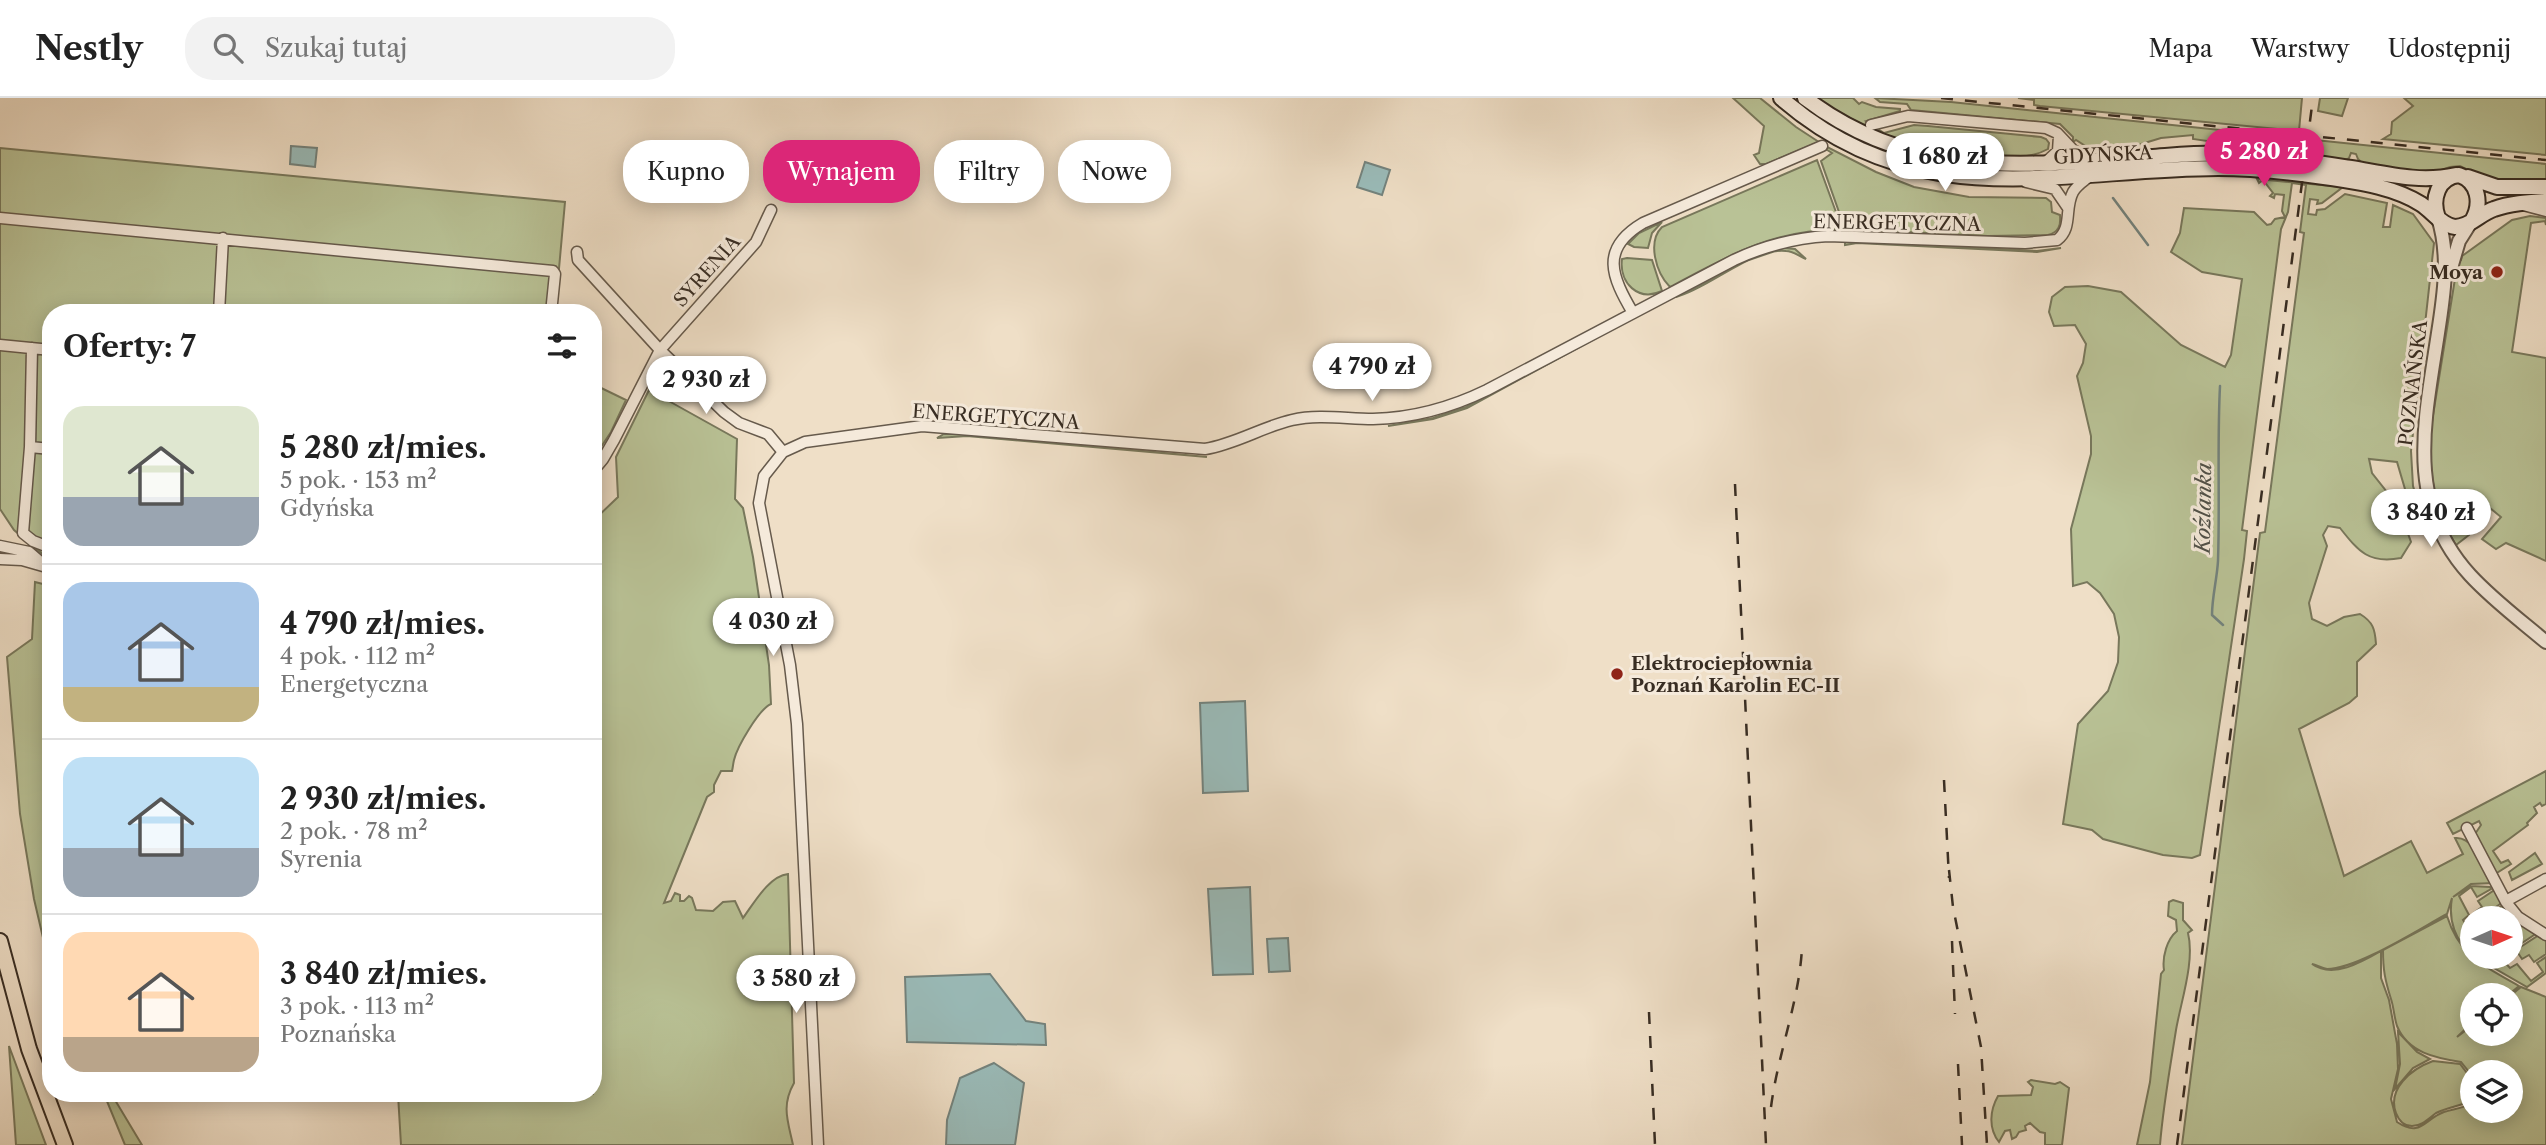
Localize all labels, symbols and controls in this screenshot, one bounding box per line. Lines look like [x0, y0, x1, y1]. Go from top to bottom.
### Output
search box [185, 17, 675, 80]
text: Nestly [35, 28, 143, 69]
icon: search [209, 29, 247, 67]
text: Szukaj tutaj [265, 32, 408, 64]
text: Mapa [2149, 34, 2213, 63]
text: Warstwy [2251, 34, 2350, 63]
text: Udostępnij [2388, 34, 2511, 63]
pin: 5 280 zł [2192, 129, 2336, 188]
pin: 1 680 zł [1873, 134, 2017, 193]
text: 5 280 zł [2220, 137, 2308, 165]
chip: Kupno [623, 140, 749, 203]
chip: Wynajem [763, 140, 920, 203]
chip: Filtry [934, 140, 1044, 203]
chip: Nowe [1058, 140, 1171, 203]
street label: GDYŃSKA [2053, 141, 2154, 169]
text: 1 680 zł [1902, 142, 1988, 170]
street label: ENERGETYCZNA [1813, 210, 1982, 236]
street label: SYRENIA [669, 230, 746, 312]
place label: Moya [2429, 261, 2484, 284]
marker: Moya [2489, 264, 2505, 280]
street label: POZNAŃSKA [2394, 318, 2432, 447]
icon: filters [543, 327, 581, 365]
text: Oferty: 7 [63, 328, 196, 365]
pin: 4 790 zł [1300, 344, 1444, 403]
text: 4 790 zł [1329, 352, 1415, 380]
pin: 2 930 zł [634, 356, 778, 416]
text: 2 930 zł [662, 365, 750, 393]
street label: ENERGETYCZNA [911, 400, 1082, 434]
text: 5 280 zł/mies. [280, 429, 487, 466]
icon: home [119, 434, 203, 518]
water label: Koźlanka [2190, 462, 2216, 556]
text: 5 pok. · 153 m² [280, 466, 437, 494]
pin: 3 840 zł [2359, 490, 2503, 549]
text: Gdyńska [280, 494, 374, 522]
text: 3 840 zł [2387, 498, 2475, 526]
pin: 4 030 zł [701, 598, 845, 658]
text: 4 790 zł/mies. [280, 605, 485, 642]
text: 4 030 zł [729, 607, 817, 635]
icon: home [119, 610, 203, 694]
text: 4 pok. · 112 m² [280, 642, 435, 670]
place label: Elektrociepłownia Poznań Karolin EC-II [1631, 652, 1840, 697]
marker: Elektrociepłownia Poznań Karolin EC-II [1609, 666, 1625, 682]
text: Energetyczna [280, 670, 428, 698]
text: 2 930 zł/mies. [280, 780, 486, 817]
icon: home [119, 785, 203, 869]
text: 2 pok. · 78 m² [280, 817, 428, 845]
text: Syrenia [280, 845, 362, 873]
north arrow [2460, 906, 2524, 970]
map controls [2460, 906, 2523, 1123]
text: 3 840 zł/mies. [280, 955, 487, 992]
pin: 3 580 zł [724, 956, 868, 1015]
icon: home [119, 960, 203, 1044]
text: 3 580 zł [752, 964, 840, 992]
button: locate [2460, 983, 2523, 1046]
text: 3 pok. · 113 m² [280, 992, 434, 1020]
text: Poznańska [280, 1020, 396, 1048]
button: layers [2460, 1060, 2523, 1123]

